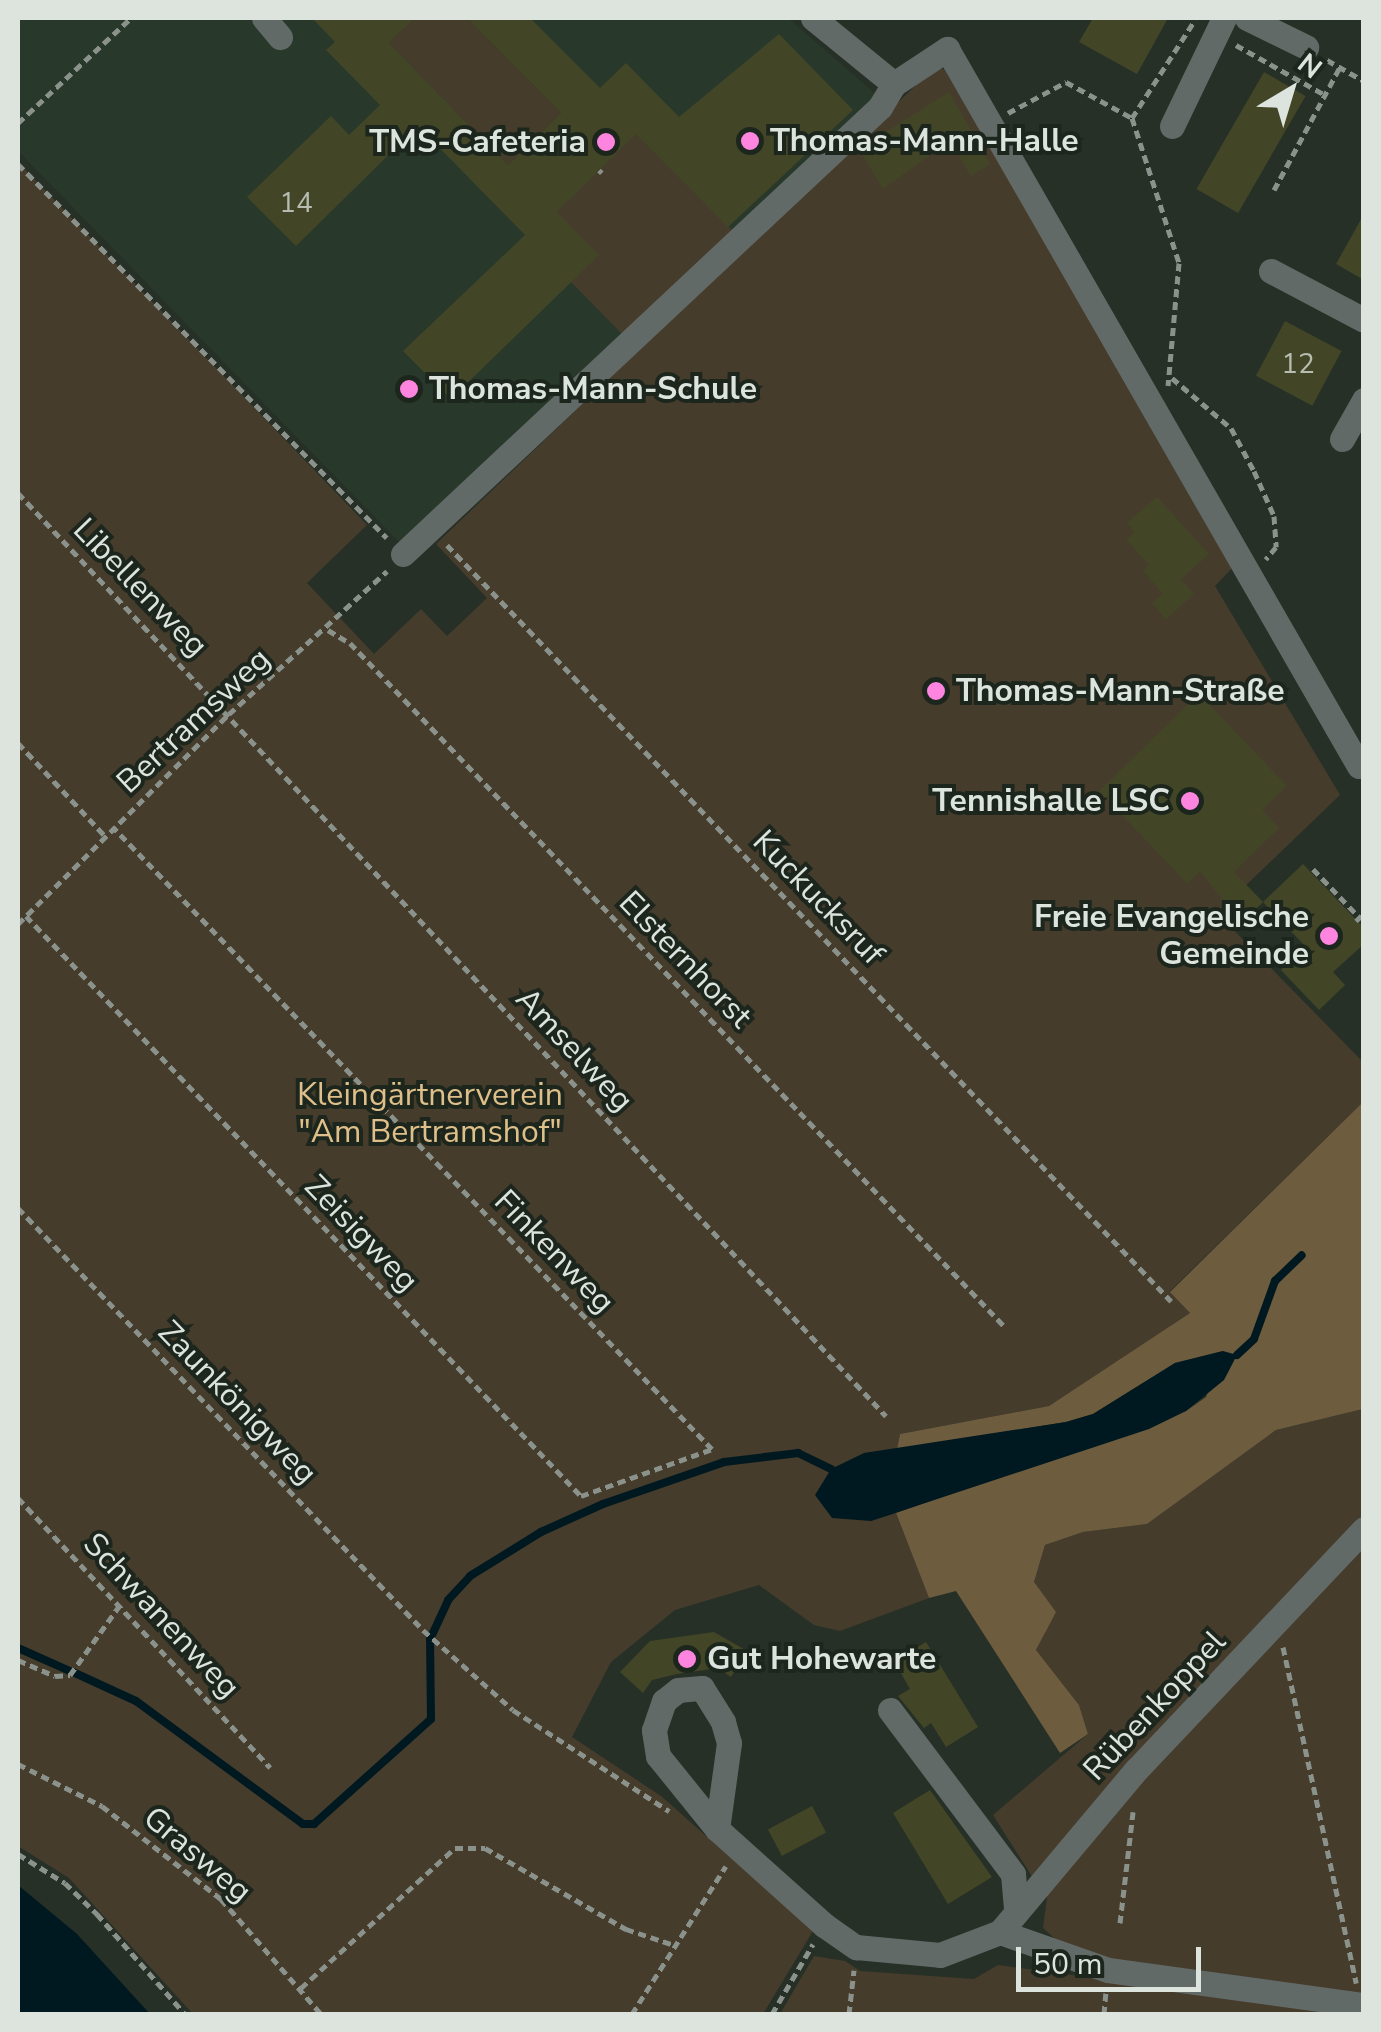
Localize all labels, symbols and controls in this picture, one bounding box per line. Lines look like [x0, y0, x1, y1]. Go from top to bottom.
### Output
north arrow [1241, 40, 1341, 140]
text: N [1290, 45, 1329, 88]
place label: Thomas-Mann-Halle [770, 122, 1079, 160]
place label: TMS-Cafeteria [369, 123, 586, 161]
marker: Thomas-Mann-Halle [739, 130, 761, 152]
marker: TMS-Cafeteria [595, 131, 617, 153]
house number: 14 [279, 186, 313, 220]
house number: 12 [1281, 347, 1315, 381]
place label: Thomas-Mann-Schule [429, 370, 757, 408]
marker: Thomas-Mann-Schule [398, 378, 420, 400]
street label: Libellenweg [65, 511, 215, 665]
street label: Bertramsweg [109, 640, 279, 802]
place label: Thomas-Mann-Straße [956, 672, 1285, 710]
marker: Thomas-Mann-Straße [925, 680, 947, 702]
place label: Tennishalle LSC [932, 782, 1170, 820]
marker: Tennishalle LSC [1179, 790, 1201, 812]
street label: Kuckucksruf [744, 823, 892, 973]
street label: Elsternhorst [611, 884, 759, 1036]
place label: Freie Evangelische Gemeinde [1034, 899, 1309, 974]
marker: Freie Evangelische Gemeinde [1318, 925, 1340, 947]
street label: Amselweg [507, 980, 641, 1120]
park label: Kleingärtnerverein "Am Bertramshof" [297, 1077, 563, 1152]
street label: Zeisigweg [296, 1168, 426, 1300]
street label: Finkenweg [486, 1182, 622, 1322]
street label: Zaunkönigweg [150, 1313, 324, 1493]
street label: Schwanenweg [75, 1525, 247, 1707]
street label: Rübenkoppel [1076, 1623, 1234, 1789]
place label: Gut Hohewarte [707, 1640, 936, 1678]
marker: Gut Hohewarte [676, 1648, 698, 1670]
street label: Grasweg [135, 1799, 259, 1911]
scale bar [1021, 1927, 1206, 1989]
text: 50 m [1033, 1944, 1102, 1985]

